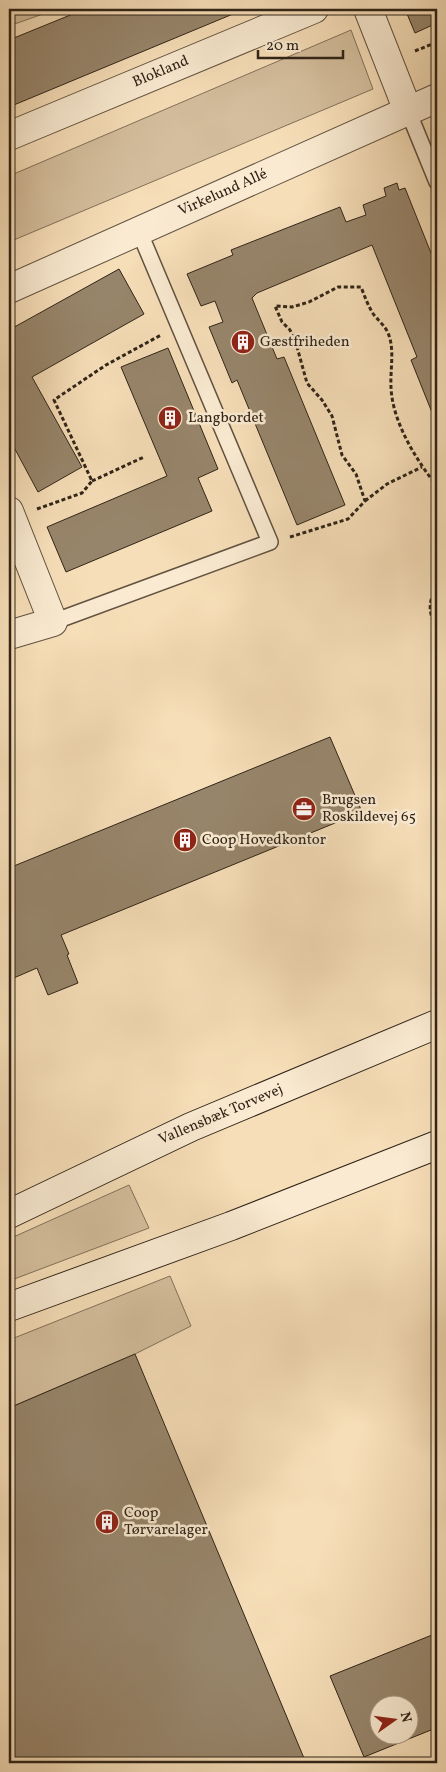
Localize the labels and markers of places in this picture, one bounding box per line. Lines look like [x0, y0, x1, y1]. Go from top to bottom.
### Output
building icon: Gæstfriheden [230, 329, 256, 355]
place label: Gæstfriheden [260, 332, 350, 353]
building icon: Langbordet [157, 405, 183, 431]
place label: Langbordet [188, 408, 264, 429]
place label: Brugsen Roskildevej 65 [322, 790, 416, 828]
office icon: Brugsen Roskildevej 65 [291, 796, 317, 822]
building icon: Coop Hovedkontor [172, 827, 198, 853]
place label: Coop Hovedkontor [202, 830, 326, 851]
place label: Coop Tørvarelager [124, 1503, 208, 1541]
building icon: Coop Tørvarelager [94, 1509, 120, 1535]

